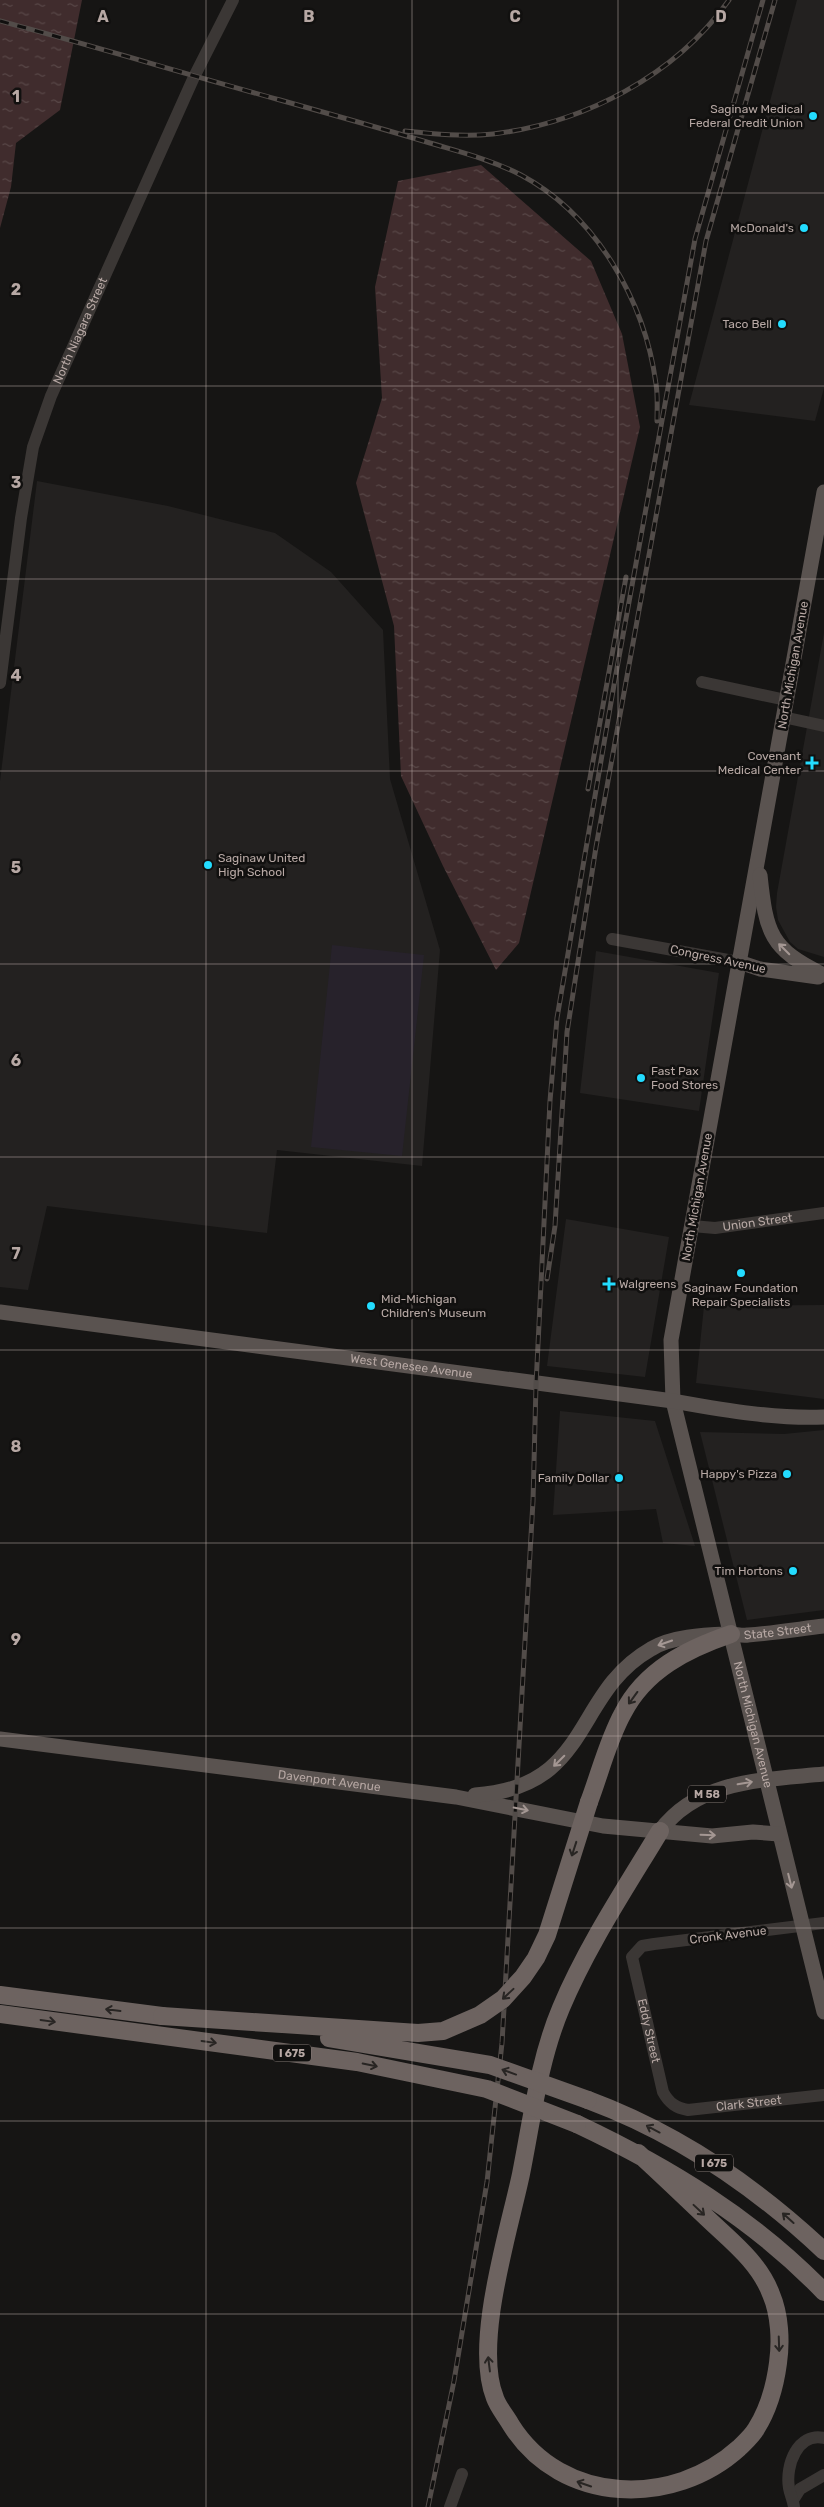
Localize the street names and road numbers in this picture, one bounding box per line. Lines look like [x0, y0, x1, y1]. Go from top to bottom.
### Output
street label: North Niagara Street [50, 275, 110, 386]
street label: North Michigan Avenue [775, 600, 811, 730]
street label: Congress Avenue [669, 942, 767, 976]
street label: North Michigan Avenue [679, 1132, 715, 1262]
street label: Union Street [722, 1210, 794, 1234]
street label: West Genesee Avenue [349, 1351, 474, 1381]
street label: State Street [743, 1621, 813, 1643]
street label: North Michigan Avenue [731, 1660, 775, 1790]
street label: Davenport Avenue [277, 1767, 382, 1794]
road number: M 58 [688, 1786, 726, 1802]
street label: Cronk Avenue [689, 1923, 768, 1947]
street label: Eddy Street [635, 1997, 663, 2065]
road number: I 675 [273, 2045, 311, 2062]
street label: Clark Street [715, 2093, 783, 2114]
road number: I 675 [695, 2154, 733, 2172]

